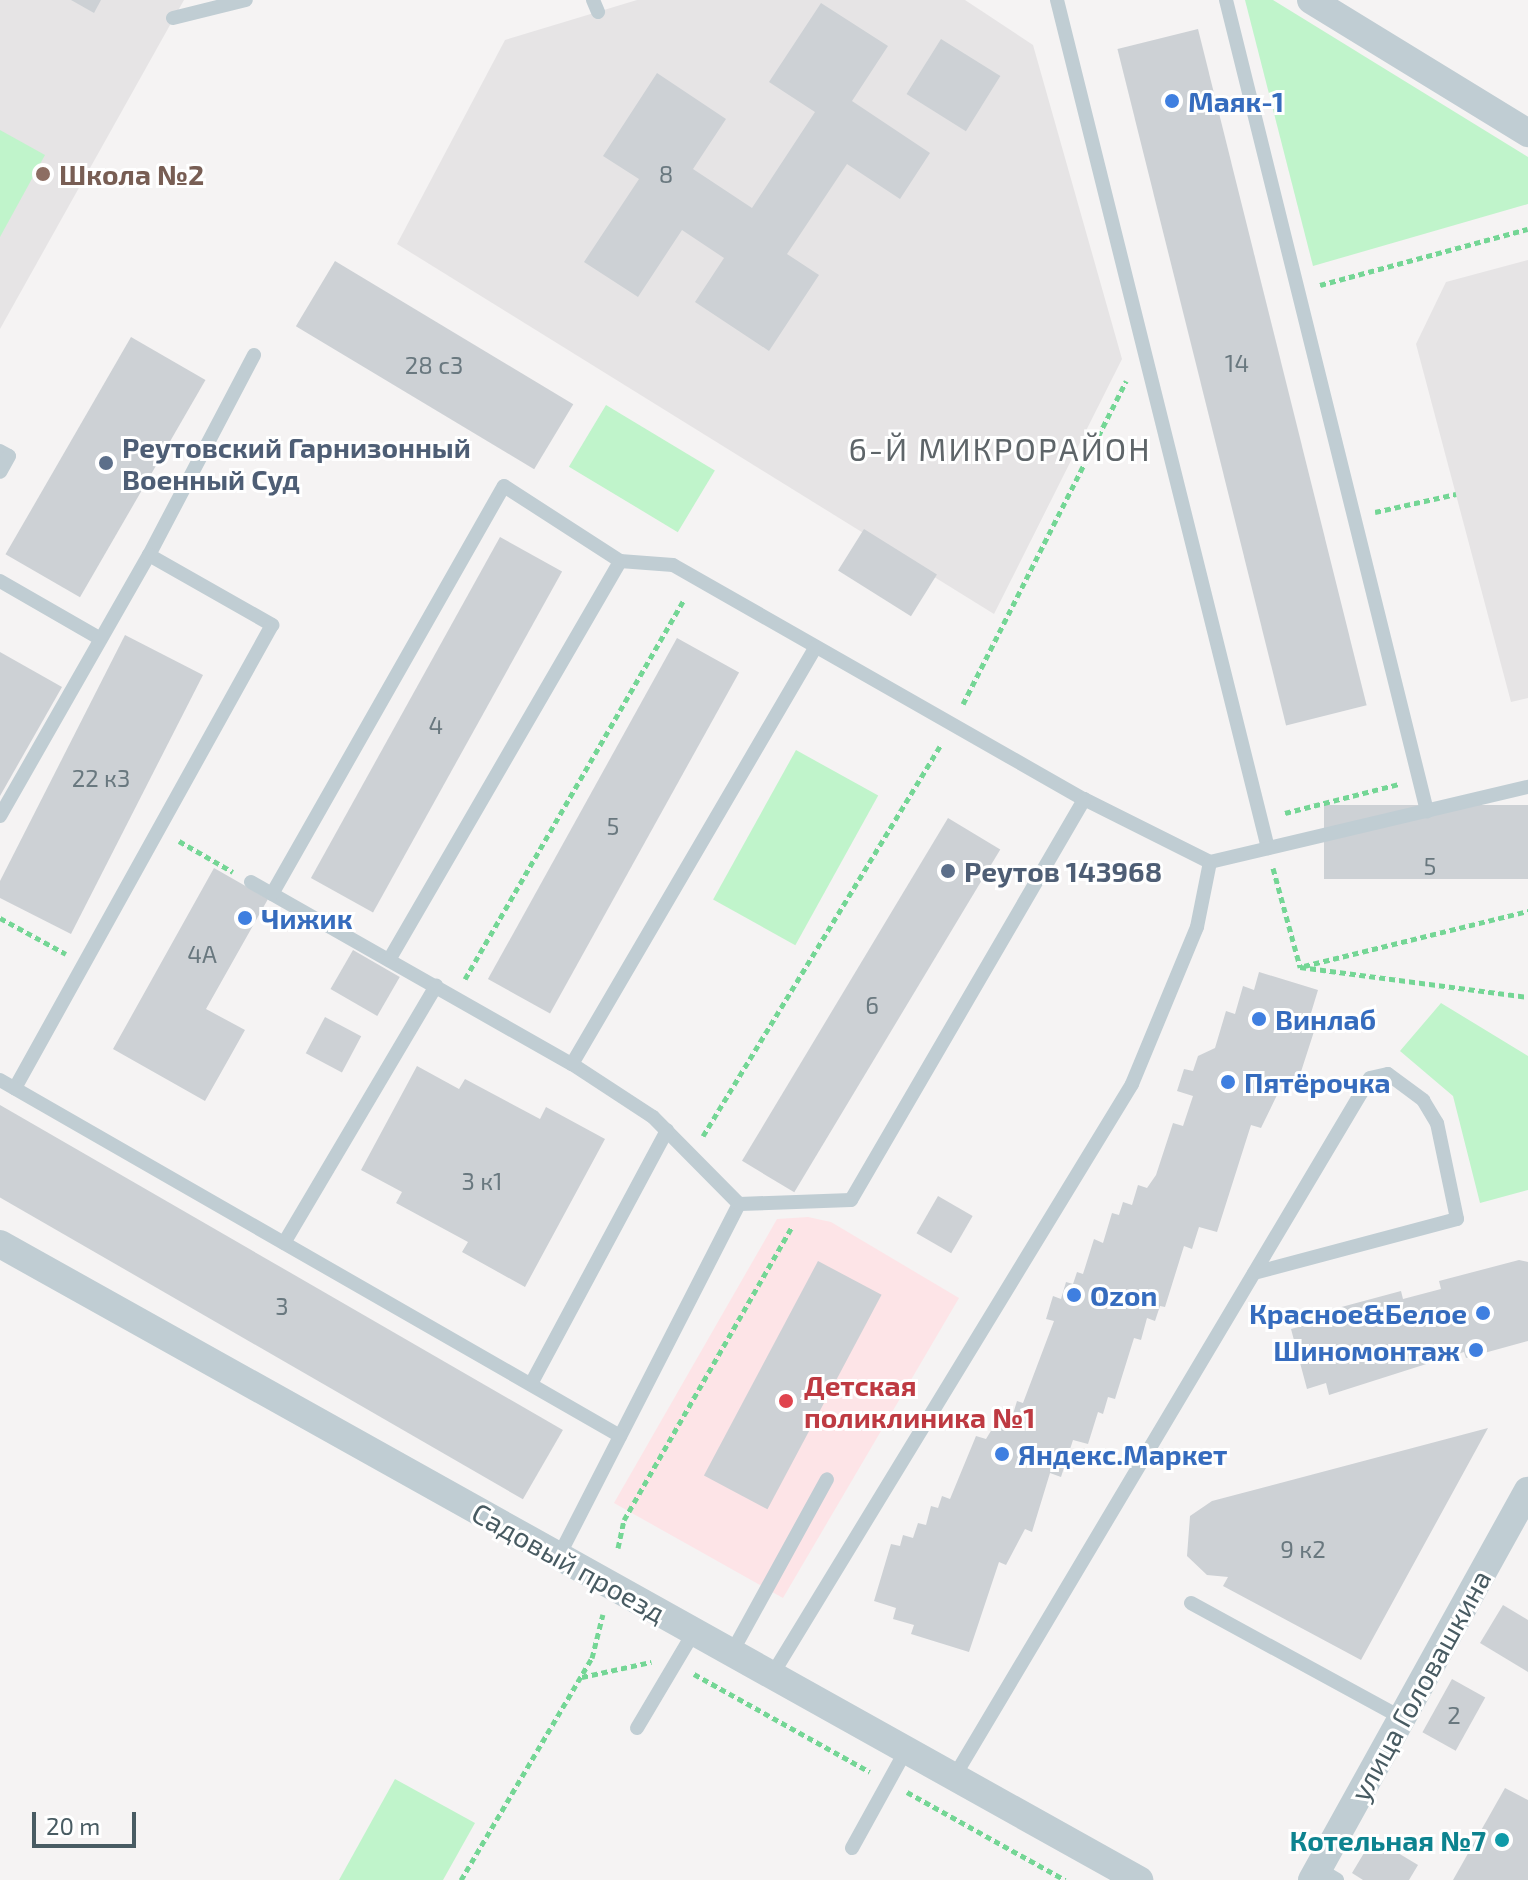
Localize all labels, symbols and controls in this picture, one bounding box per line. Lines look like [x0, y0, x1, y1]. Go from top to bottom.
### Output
place label: Маяк-1 [1188, 84, 1284, 118]
marker: Маяк-1 [1163, 92, 1181, 110]
place label: Школа №2 [59, 157, 204, 191]
house number: 8 [659, 160, 673, 188]
marker: Школа №2 [34, 165, 52, 183]
house number: 14 [1225, 349, 1249, 377]
house number: 28 с3 [405, 351, 463, 379]
district label: 6-Й МИКРОРАЙОН [848, 429, 1152, 467]
place label: Реутовский Гарнизонный Военный Суд [122, 430, 471, 496]
marker: Реутовский Гарнизонный Военный Суд [97, 454, 115, 472]
house number: 4 [429, 711, 443, 739]
house number: 22 к3 [72, 764, 130, 792]
house number: 5 [607, 812, 619, 840]
house number: 5 [1424, 852, 1436, 880]
place label: Реутов 143968 [964, 854, 1162, 888]
marker: Реутов 143968 [939, 862, 957, 880]
place label: Чижик [261, 901, 353, 935]
marker: Чижик [236, 909, 254, 927]
house number: 4А [187, 940, 217, 968]
house number: 6 [865, 991, 879, 1019]
place label: Винлаб [1275, 1002, 1376, 1036]
marker: Винлаб [1250, 1010, 1268, 1028]
place label: Пятёрочка [1244, 1065, 1391, 1099]
marker: Пятёрочка [1219, 1073, 1237, 1091]
house number: 3 к1 [461, 1167, 503, 1195]
place label: Ozon [1090, 1278, 1157, 1312]
marker: Ozon [1065, 1286, 1083, 1304]
house number: 3 [275, 1292, 289, 1320]
place label: Красное&Белое [1249, 1296, 1467, 1330]
marker: Красное&Белое [1474, 1304, 1492, 1322]
place label: Шиномонтаж [1273, 1333, 1460, 1367]
marker: Шиномонтаж [1467, 1341, 1485, 1359]
place label: Детская поликлиника №1 [804, 1368, 1035, 1434]
marker: Детская поликлиника №1 [775, 1390, 797, 1412]
place label: Яндекс.Маркет [1018, 1437, 1227, 1471]
marker: Яндекс.Маркет [993, 1445, 1011, 1463]
street label: Садовый проезд [466, 1495, 672, 1629]
house number: 9 к2 [1280, 1535, 1326, 1563]
street label: улица Головашкина [1343, 1564, 1497, 1806]
house number: 2 [1447, 1701, 1461, 1729]
scale bar [36, 1796, 140, 1846]
text: 20 m [46, 1811, 100, 1840]
place label: Котельная №7 [1289, 1823, 1486, 1857]
marker: Котельная №7 [1493, 1831, 1511, 1849]

